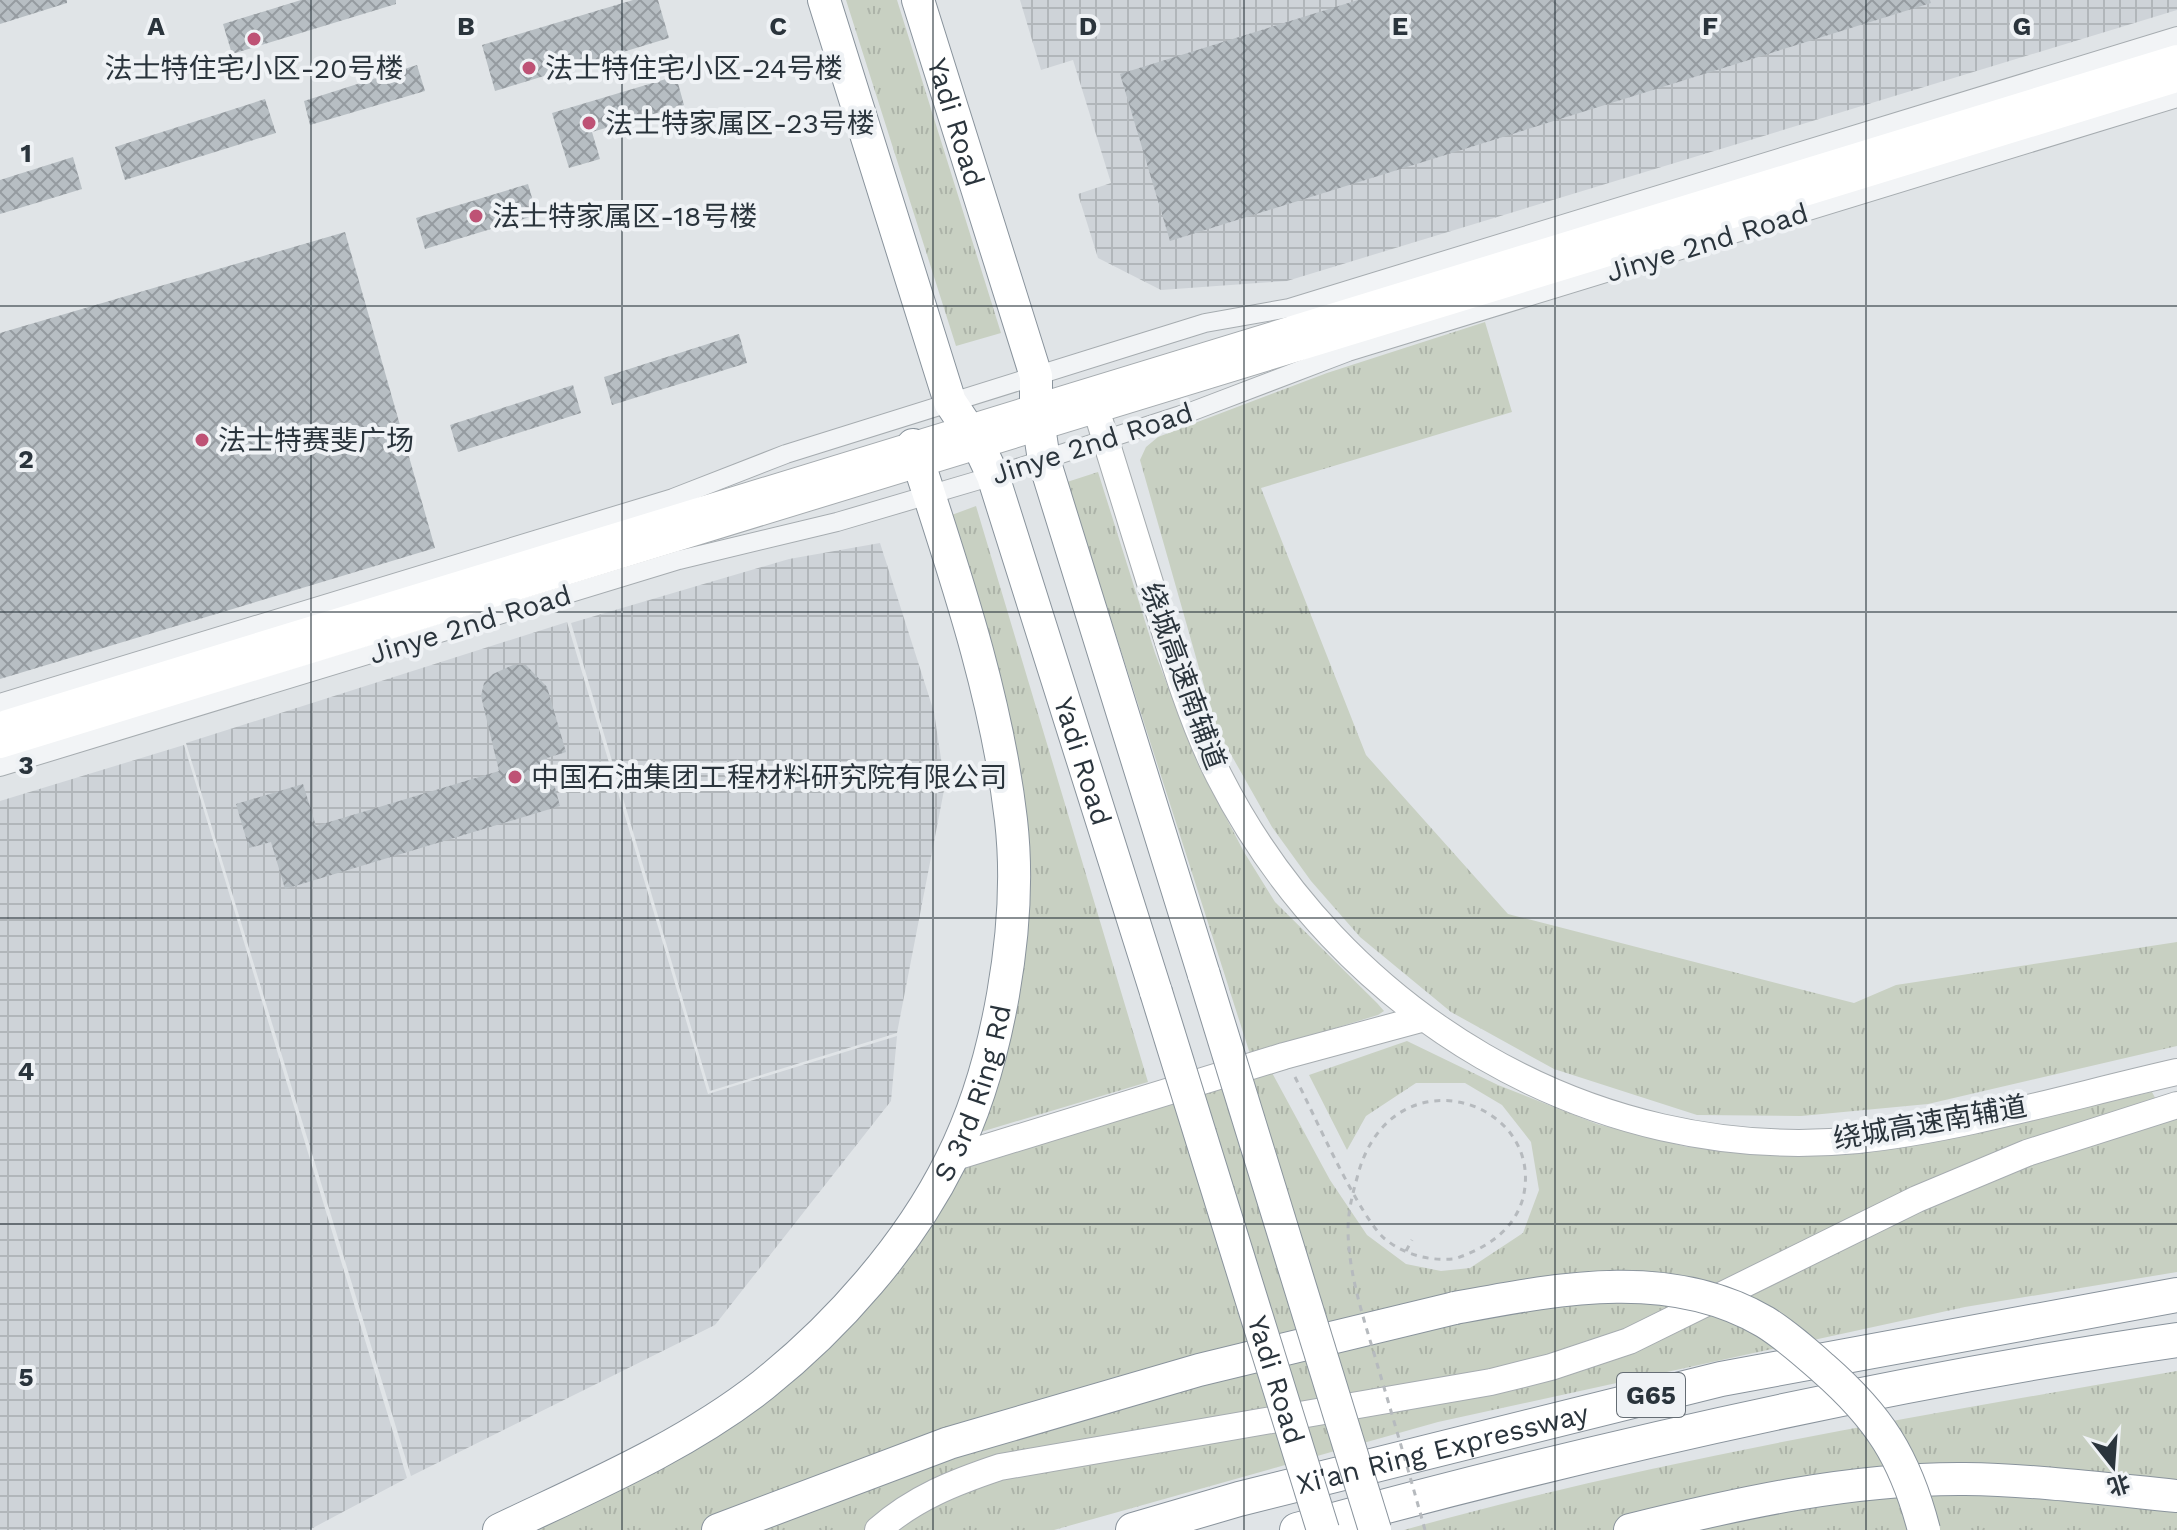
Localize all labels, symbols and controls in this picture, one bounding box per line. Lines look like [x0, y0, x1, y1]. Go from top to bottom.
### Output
text: A [147, 11, 165, 41]
text: B [457, 11, 475, 41]
text: C [769, 11, 787, 41]
text: D [1079, 11, 1097, 41]
text: E [1392, 11, 1408, 41]
text: F [1702, 11, 1718, 41]
text: G [2013, 11, 2031, 41]
marker: 法士特住宅小区-20号楼 [245, 30, 263, 48]
place label: 法士特住宅小区-20号楼 [105, 52, 403, 85]
place label: 法士特住宅小区-24号楼 [545, 52, 843, 85]
street label: Yadi Road [920, 54, 991, 190]
marker: 法士特住宅小区-24号楼 [520, 59, 538, 77]
place label: 法士特家属区-23号楼 [605, 107, 875, 140]
marker: 法士特家属区-23号楼 [580, 114, 598, 132]
text: 1 [20, 138, 32, 168]
street label: Jinye 2nd Road [1602, 196, 1812, 289]
place label: 法士特家属区-18号楼 [492, 200, 757, 233]
marker: 法士特家属区-18号楼 [467, 207, 485, 225]
street label: Jinye 2nd Road [987, 395, 1197, 492]
place label: 法士特赛斐广场 [218, 424, 414, 457]
marker: 法士特赛斐广场 [193, 431, 211, 449]
text: 2 [18, 444, 34, 474]
street label: Jinye 2nd Road [365, 578, 575, 671]
street label: 绕城高速南辅道 [1135, 578, 1233, 774]
street label: Yadi Road [1047, 693, 1118, 829]
text: 3 [18, 750, 34, 780]
place label: 中国石油集团工程材料研究院有限公司 [531, 761, 1007, 794]
marker: 中国石油集团工程材料研究院有限公司 [506, 768, 524, 786]
street label: S 3rd Ring Rd [927, 1002, 1018, 1187]
text: 4 [18, 1056, 35, 1086]
street label: 绕城高速南辅道 [1831, 1089, 2029, 1156]
street label: Yadi Road [1240, 1312, 1311, 1448]
text: 5 [18, 1362, 34, 1392]
road number: G65 [1617, 1373, 1685, 1417]
street label: Xi'an Ring Expressway [1293, 1397, 1592, 1501]
north arrow [2073, 1426, 2153, 1506]
text: 北 [2105, 1469, 2133, 1500]

